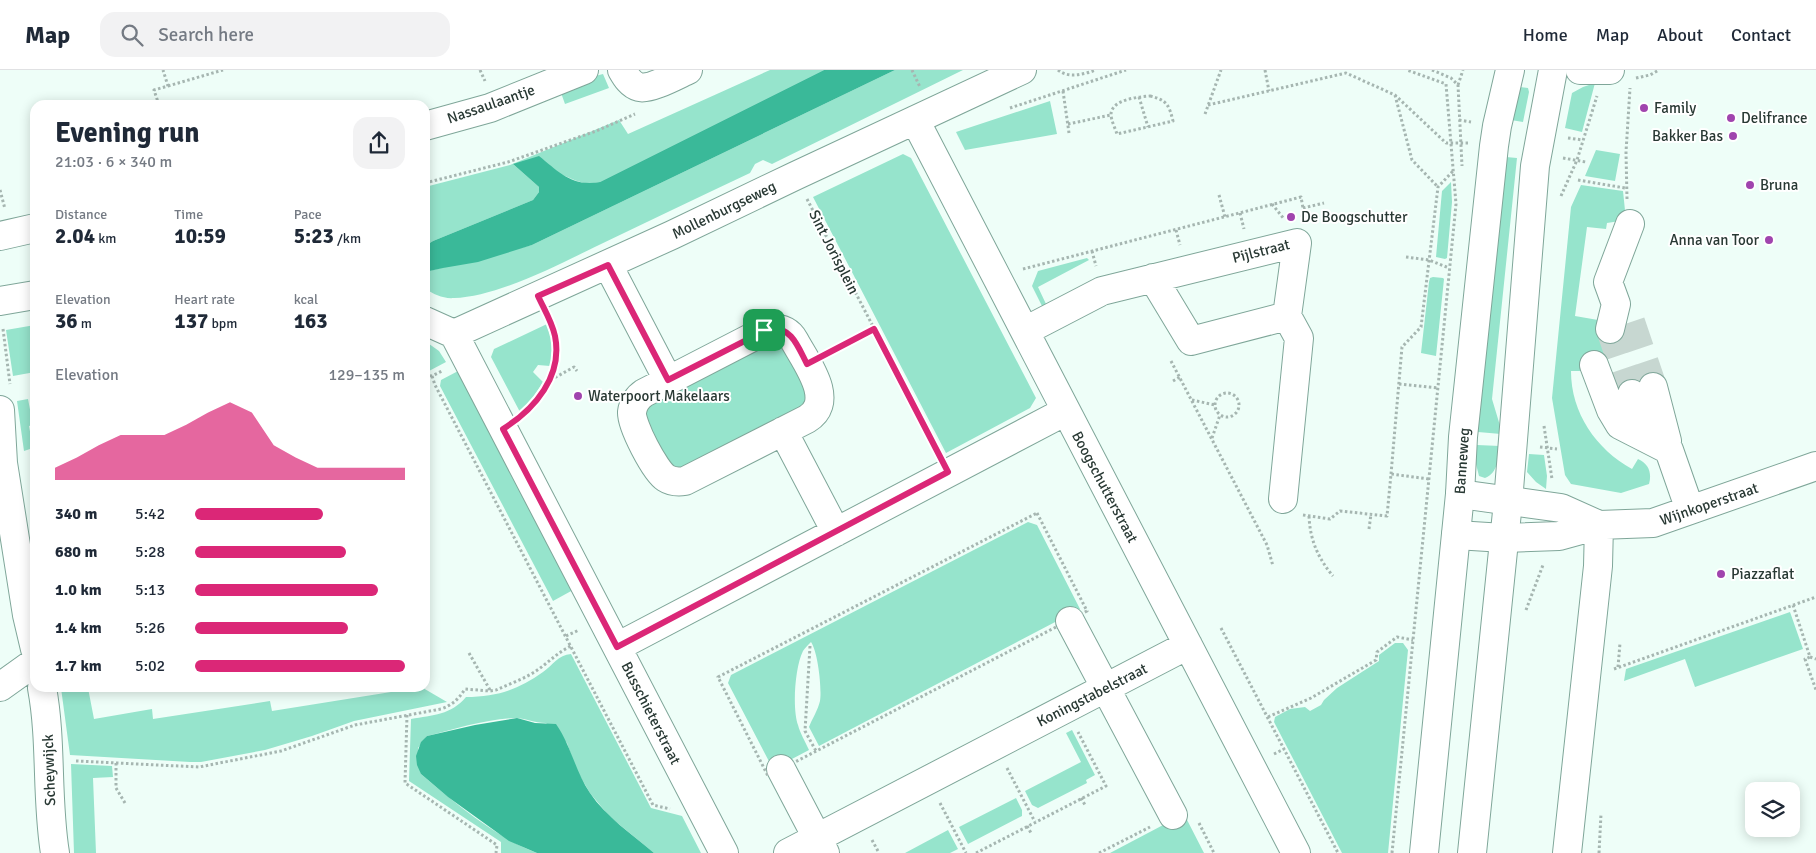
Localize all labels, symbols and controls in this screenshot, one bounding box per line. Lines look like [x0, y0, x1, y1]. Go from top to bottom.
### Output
search box [100, 12, 450, 57]
text: Map [25, 20, 70, 50]
icon: search [118, 21, 146, 49]
text: Search here [158, 23, 254, 47]
text: Home [1523, 24, 1568, 46]
text: Map [1596, 24, 1629, 46]
text: About [1657, 24, 1703, 46]
text: Contact [1731, 24, 1791, 46]
street label: Nassaulaantje [445, 81, 537, 127]
place label: Family [1654, 99, 1696, 117]
marker: Family [1638, 102, 1650, 114]
place label: Delifrance [1741, 109, 1808, 127]
marker: Delifrance [1725, 112, 1737, 124]
text: Evening run [55, 116, 200, 150]
button: share [353, 117, 405, 169]
place label: Bakker Bas [1652, 127, 1723, 145]
marker: Bakker Bas [1727, 130, 1739, 142]
text: 21:03 · 6 × 340 m [55, 152, 172, 172]
place label: Bruna [1760, 176, 1798, 194]
street label: Mollenburgseweg [669, 177, 779, 243]
marker: Bruna [1744, 179, 1756, 191]
text: Distance [55, 206, 107, 223]
text: Time [174, 206, 203, 223]
text: Pace [294, 206, 322, 223]
street label: Sint Jorisplein [805, 207, 863, 297]
place label: De Boogschutter [1301, 208, 1408, 226]
marker: De Boogschutter [1285, 211, 1297, 223]
text: 2.04 [55, 223, 95, 249]
text: 10:59 [174, 223, 226, 249]
text: 5:23 [294, 223, 334, 249]
text: km [95, 230, 116, 247]
text: /km [334, 230, 361, 247]
place label: Anna van Toor [1669, 231, 1759, 249]
marker: Anna van Toor [1763, 234, 1775, 246]
street label: Pijlstraat [1230, 235, 1292, 267]
text: Elevation [55, 291, 111, 308]
text: Heart rate [174, 291, 235, 308]
text: kcal [294, 291, 318, 308]
text: 36 [55, 308, 78, 334]
text: 137 [174, 308, 208, 334]
text: 163 [294, 308, 328, 334]
pin [743, 309, 785, 351]
text: m [78, 315, 92, 332]
text: bpm [208, 315, 237, 332]
icon: arrive [750, 316, 778, 344]
text: Elevation [55, 365, 119, 385]
text: 129–135 m [328, 365, 405, 385]
place label: Waterpoort Makelaars [588, 387, 730, 405]
marker: Waterpoort Makelaars [572, 390, 584, 402]
street label: Banneweg [1451, 427, 1473, 495]
street label: Boogschutterstraat [1068, 428, 1142, 546]
street label: Wijnkoperstraat [1658, 479, 1760, 529]
text: 340 m [55, 504, 97, 524]
text: 5:42 [135, 504, 165, 524]
text: 680 m [55, 542, 97, 562]
text: 5:28 [135, 542, 165, 562]
place label: Piazzaflat [1731, 565, 1794, 583]
marker: Piazzaflat [1715, 568, 1727, 580]
text: 1.0 km [55, 580, 102, 600]
text: 5:13 [135, 580, 165, 600]
text: 1.4 km [55, 618, 102, 638]
text: 5:26 [135, 618, 165, 638]
text: 1.7 km [55, 656, 102, 676]
text: 5:02 [135, 656, 165, 676]
street label: Busschieterstraat [617, 659, 685, 767]
street label: Koningstabelstraat [1034, 659, 1150, 731]
street label: Scheywijck [39, 733, 59, 806]
map controls [1745, 782, 1800, 837]
button: layers [1745, 782, 1800, 837]

